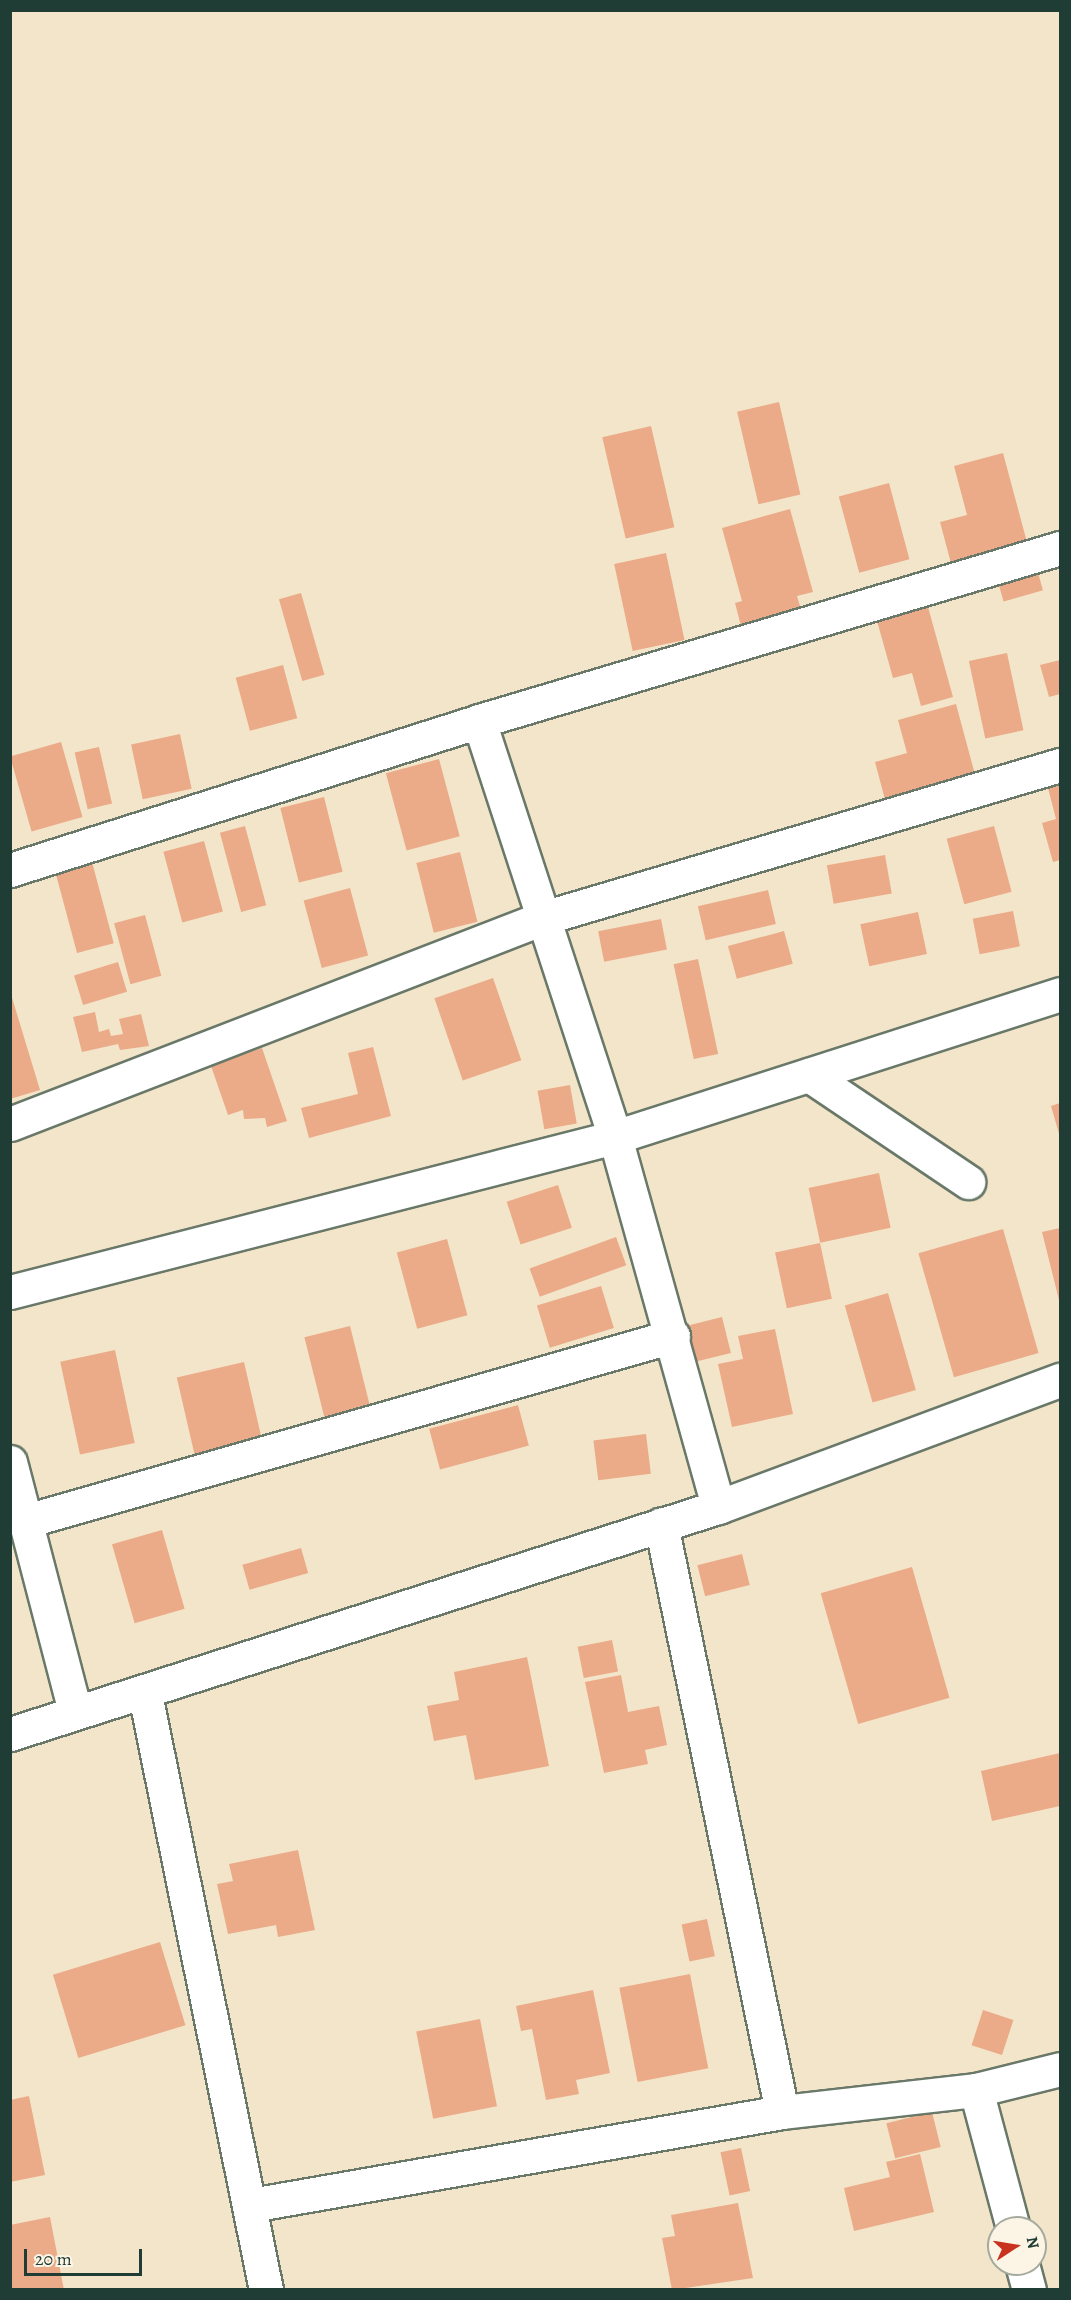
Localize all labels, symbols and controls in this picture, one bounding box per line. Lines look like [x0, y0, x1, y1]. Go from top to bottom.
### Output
north arrow [987, 2216, 1047, 2276]
text: N [1021, 2235, 1045, 2251]
scale bar [27, 2237, 146, 2275]
text: 20 m [35, 2247, 72, 2271]

